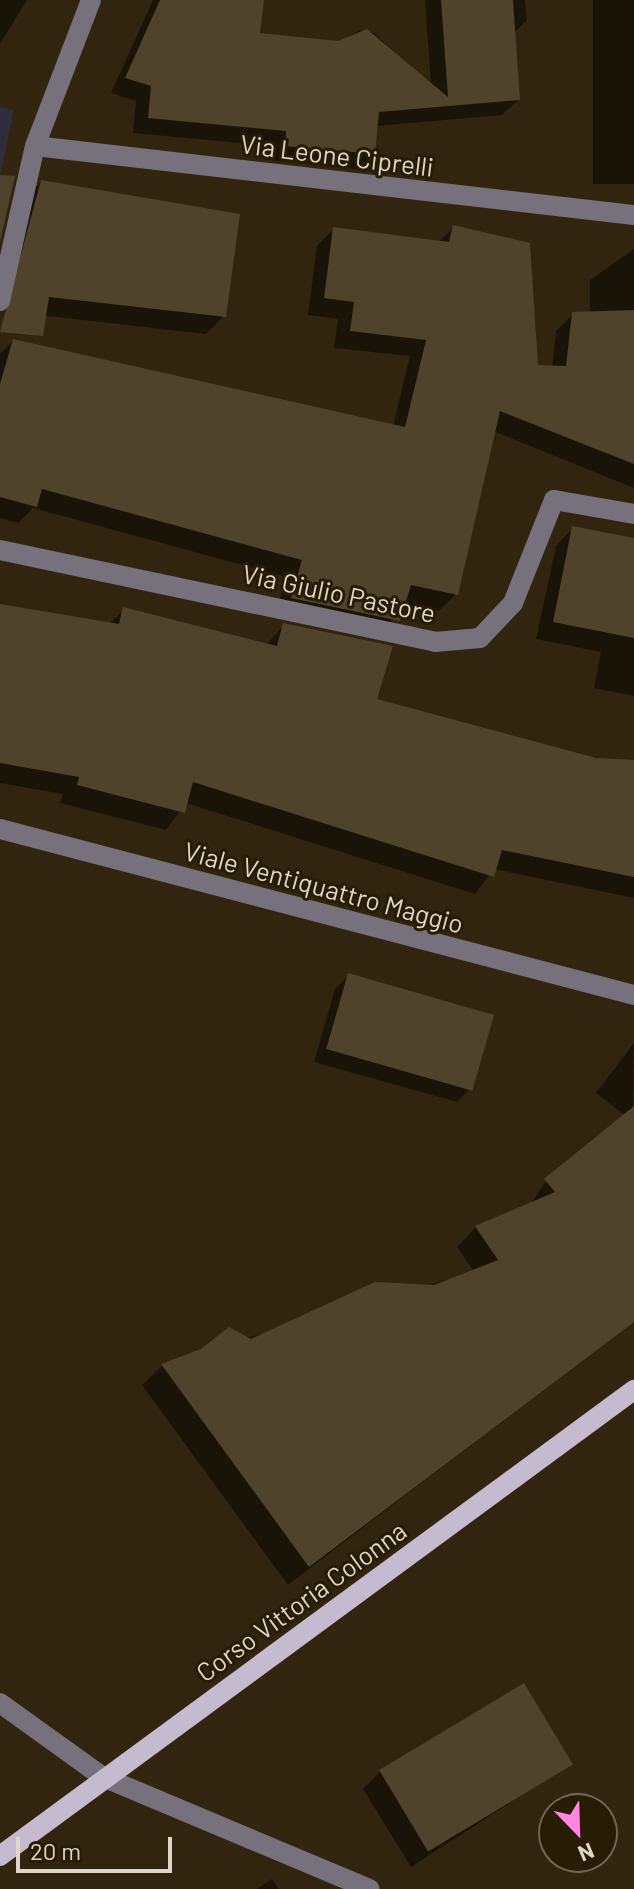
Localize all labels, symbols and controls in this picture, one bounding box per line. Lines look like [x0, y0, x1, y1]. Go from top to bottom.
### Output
street label: Via Leone Ciprelli [238, 128, 436, 182]
street label: Via Giulio Pastore [240, 557, 438, 629]
street label: Viale Ventiquattro Maggio [181, 835, 467, 939]
street label: Corso Vittoria Colonna [190, 1514, 412, 1688]
north arrow [538, 1793, 618, 1873]
scale bar [20, 1821, 176, 1871]
text: 20 m [30, 1836, 81, 1865]
text: N [575, 1838, 598, 1868]

